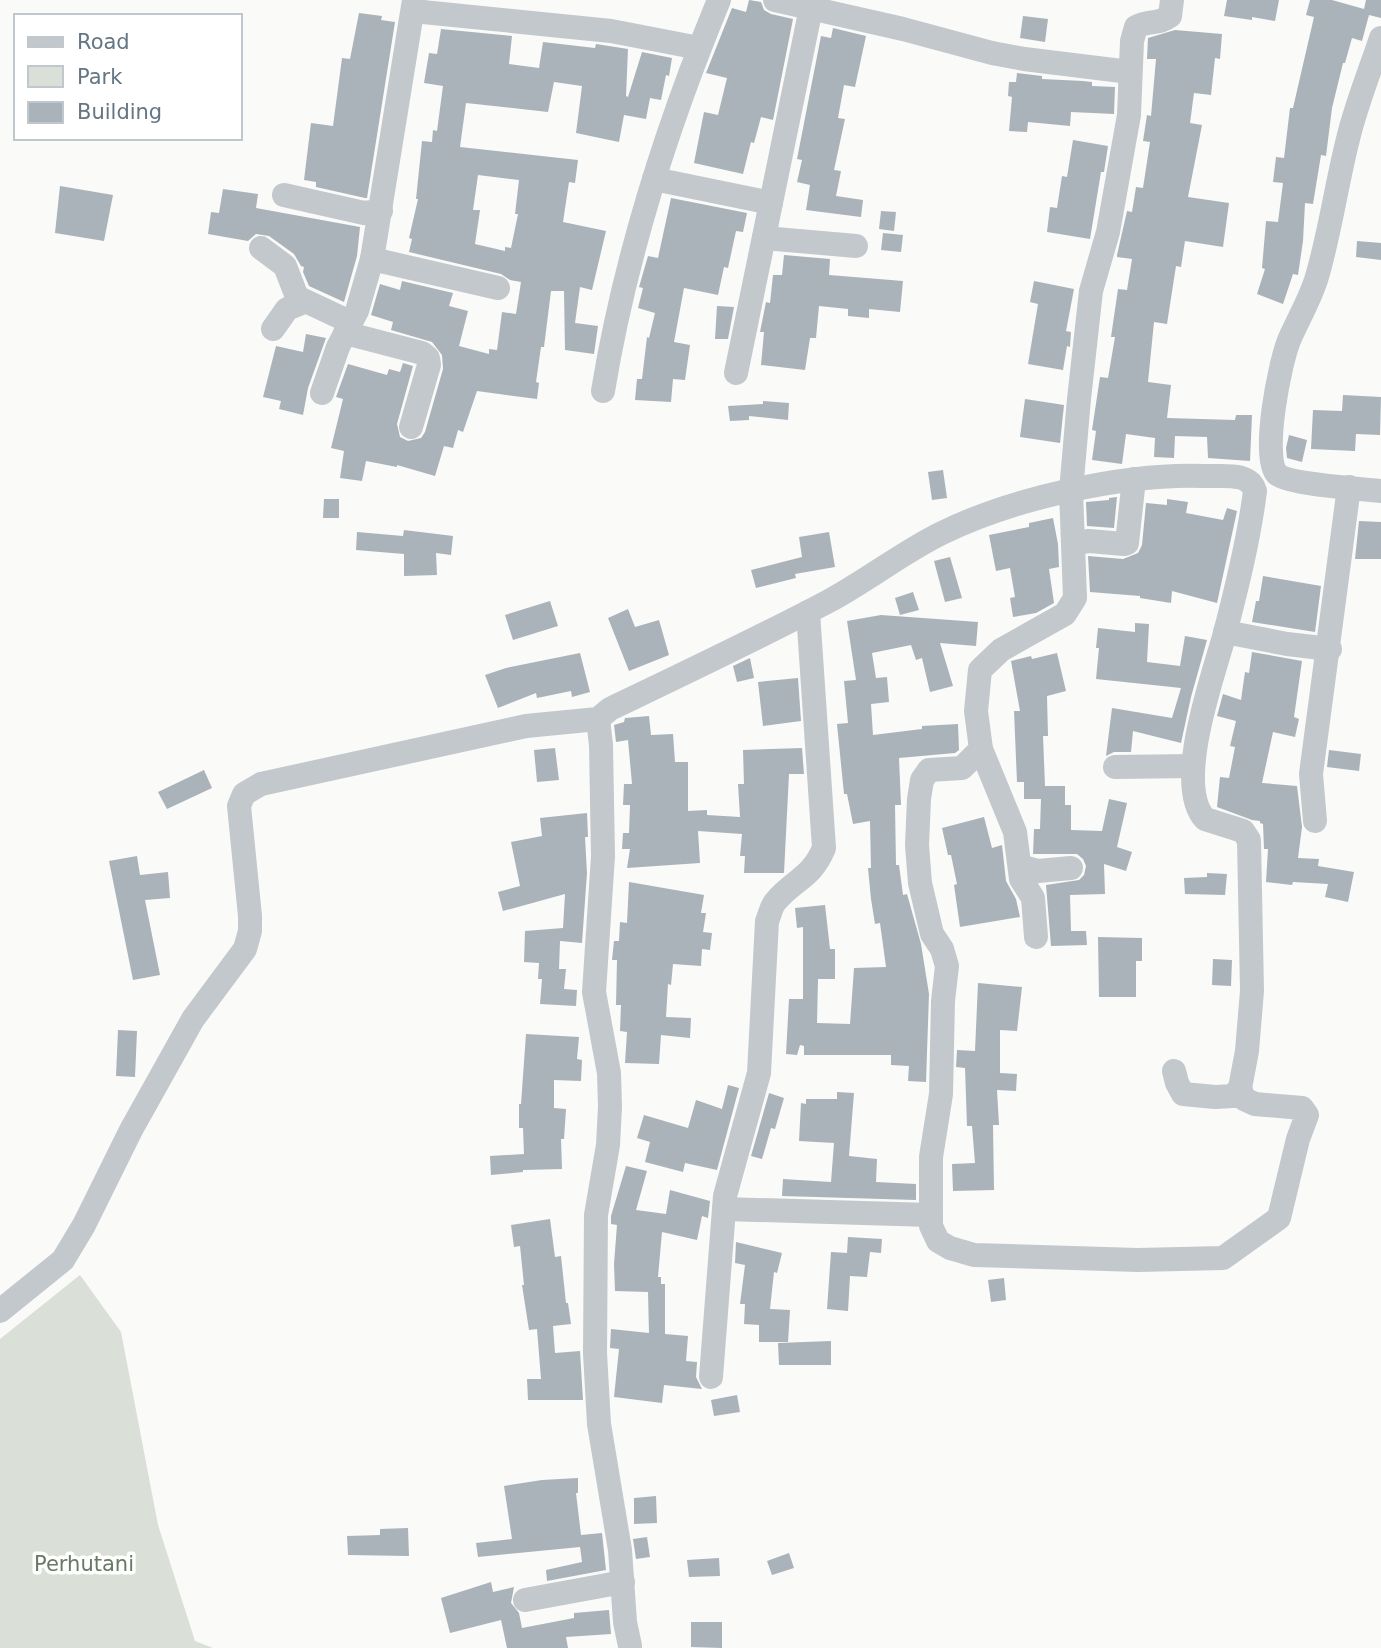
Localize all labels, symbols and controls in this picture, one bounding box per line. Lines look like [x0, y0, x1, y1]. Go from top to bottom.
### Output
legend [14, 14, 242, 140]
text: Road [77, 30, 130, 54]
text: Park [77, 65, 123, 89]
text: Building [77, 100, 162, 124]
park label: Perhutani [34, 1552, 134, 1576]

